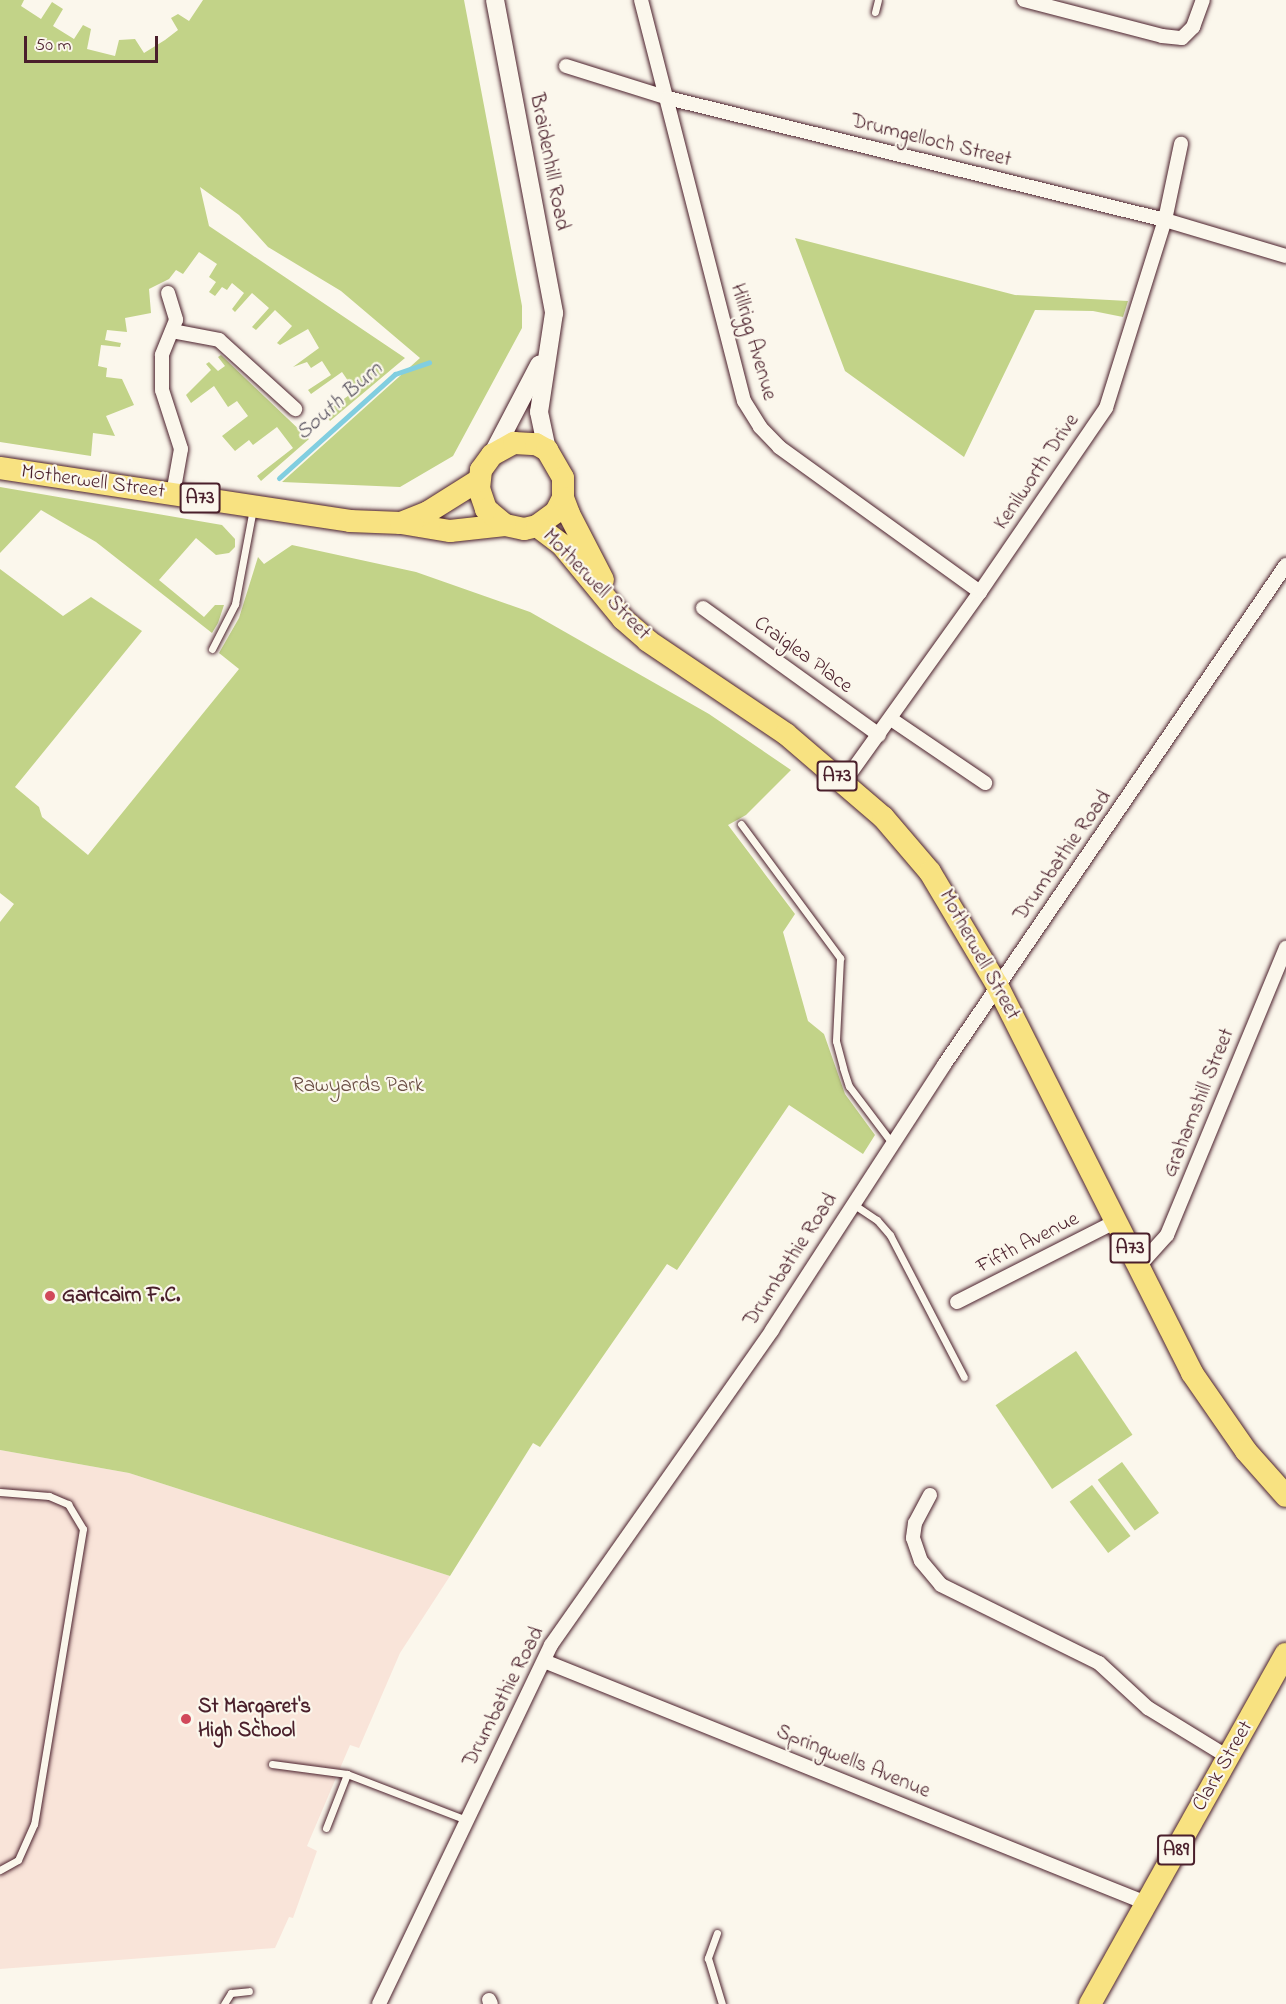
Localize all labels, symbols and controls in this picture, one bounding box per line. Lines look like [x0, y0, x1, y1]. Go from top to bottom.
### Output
scale bar [27, 24, 160, 62]
text: 50 m [35, 33, 72, 59]
street label: Braidenhill Road [523, 91, 575, 233]
street label: Drumgelloch Street [848, 109, 1014, 173]
street label: Hillrigg Avenue [724, 281, 782, 403]
water label: South Burn [291, 357, 389, 447]
street label: Kenilworth Drive [989, 409, 1085, 535]
street label: Motherwell Street [19, 459, 167, 505]
road number: A73 [179, 481, 221, 515]
street label: Motherwell Street [537, 524, 655, 646]
street label: Craiglea Place [749, 611, 857, 699]
road number: A73 [816, 759, 858, 793]
street label: Drumbathie Road [1009, 786, 1117, 926]
street label: Motherwell Street [933, 885, 1025, 1025]
street label: Grahamshill Street [1158, 1025, 1240, 1181]
park label: Rawyards Park [292, 1073, 424, 1099]
street label: Drumbathie Road [739, 1189, 843, 1331]
street label: Fifth Avenue [973, 1206, 1083, 1280]
road number: A73 [1109, 1231, 1151, 1265]
place label: Gartcairn F.C. [62, 1283, 180, 1309]
marker: Gartcairn F.C. [43, 1289, 57, 1303]
street label: Drumbathie Road [458, 1623, 550, 1771]
place label: St Margaret's High School [198, 1694, 311, 1744]
marker: St Margaret's High School [179, 1712, 193, 1726]
street label: Clark Street [1187, 1716, 1259, 1816]
street label: Springwells Avenue [772, 1720, 934, 1804]
road number: A89 [1156, 1833, 1196, 1867]

